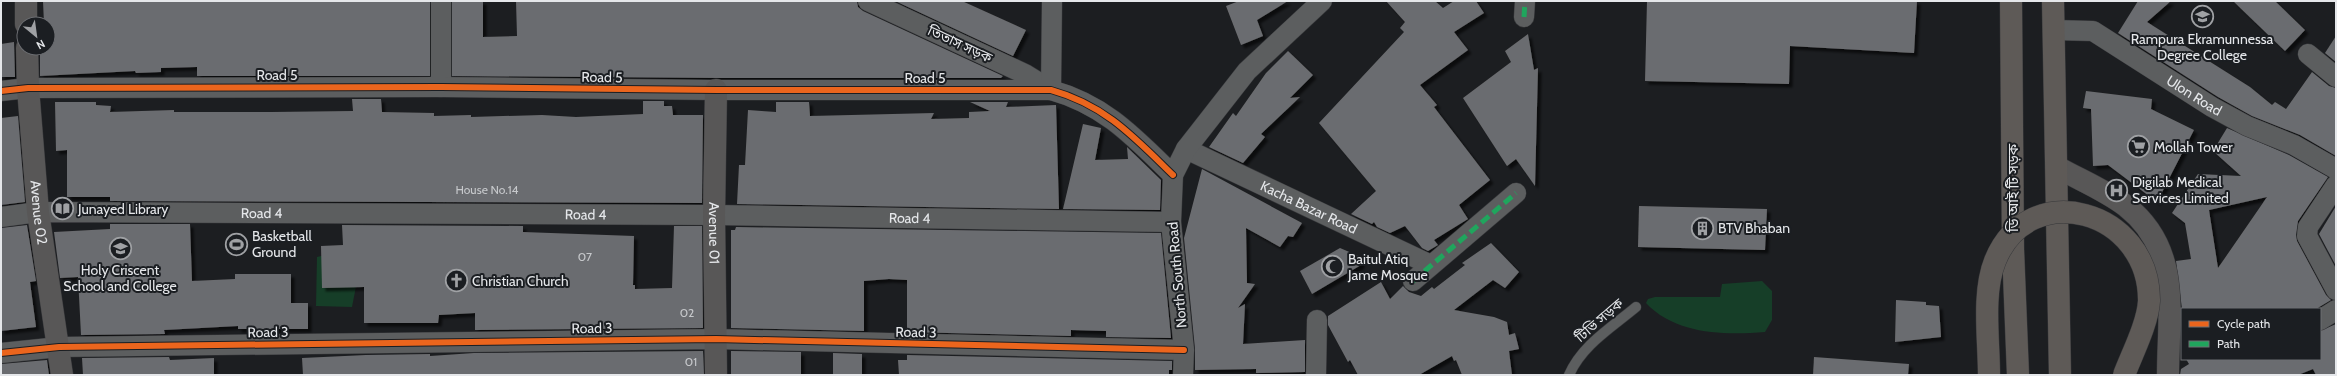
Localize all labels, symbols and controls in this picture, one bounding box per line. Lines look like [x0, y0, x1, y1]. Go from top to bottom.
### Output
school or university icon: Rampura Ekramunnessa Degree College [2189, 4, 2215, 30]
north arrow [16, 16, 56, 56]
street label: তিতাস সড়ক [924, 21, 996, 67]
place label: Rampura Ekramunnessa Degree College [2131, 30, 2274, 64]
text: N [34, 37, 48, 53]
street label: Road 5 [256, 66, 298, 84]
street label: Road 5 [581, 68, 623, 86]
street label: Road 5 [904, 69, 946, 87]
street label: Ulon Road [2163, 71, 2225, 120]
supermarket icon: Mollah Tower [2126, 134, 2152, 160]
place label: Mollah Tower [2154, 138, 2233, 156]
street label: ডি আই টি সড়ক [2004, 143, 2022, 233]
place label: Digilab Medical Services Limited [2132, 173, 2229, 207]
street label: Kacha Bazar Road [1258, 177, 1360, 238]
hospital icon: Digilab Medical Services Limited [2104, 177, 2130, 203]
street label: Avenue 02 [26, 180, 52, 246]
house number: House No.14 [455, 182, 519, 197]
library icon: Junayed Library [50, 196, 76, 222]
place label: Junayed Library [77, 200, 168, 218]
street label: Avenue 01 [705, 202, 724, 264]
street label: Road 4 [241, 204, 283, 222]
street label: Road 4 [565, 205, 607, 224]
street label: Road 4 [889, 209, 931, 227]
building icon: BTV Bhaban [1689, 215, 1715, 241]
place label: BTV Bhaban [1718, 219, 1790, 237]
street label: North South Road [1163, 221, 1191, 329]
place label: Basketball Ground [252, 227, 313, 261]
sports icon: Basketball Ground [223, 231, 249, 257]
school or university icon: Holy Criscent School and College [107, 235, 133, 261]
house number: 07 [578, 249, 592, 264]
place label: Baitul Atiq Jame Mosque [1347, 250, 1428, 284]
mosque icon: Baitul Atiq Jame Mosque [1320, 254, 1346, 280]
place label: Holy Criscent School and College [63, 261, 177, 295]
church icon: Christian Church [444, 268, 470, 294]
place label: Christian Church [472, 272, 569, 290]
street label: টিভি সড়ক [1570, 294, 1627, 346]
house number: 02 [680, 305, 694, 320]
legend [2181, 308, 2321, 360]
text: Cycle path [2217, 316, 2270, 331]
street label: Road 3 [571, 319, 613, 337]
street label: Road 3 [247, 323, 289, 341]
street label: Road 3 [895, 323, 937, 341]
text: Path [2217, 336, 2240, 351]
house number: 01 [685, 354, 697, 369]

